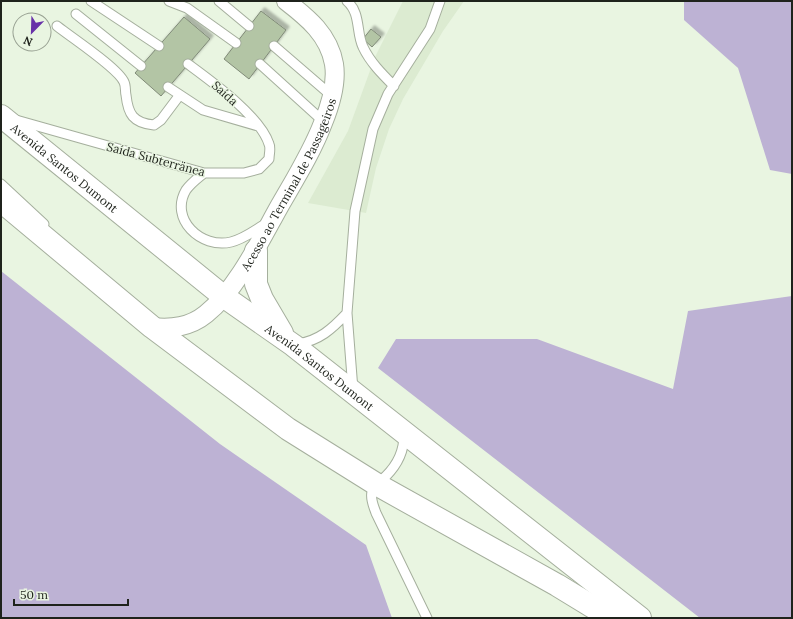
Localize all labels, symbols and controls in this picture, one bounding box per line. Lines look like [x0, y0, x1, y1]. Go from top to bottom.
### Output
north arrow [12, 12, 52, 52]
text: N [21, 33, 35, 49]
street label: Saída [209, 77, 241, 109]
street label: Acesso ao Terminal de Passageiros [237, 96, 339, 274]
street label: Avenida Santos Dumont [7, 119, 121, 216]
street label: Saída Subterränea [105, 139, 207, 179]
street label: Avenida Santos Dumont [262, 320, 378, 414]
scale bar [14, 581, 128, 607]
text: 50 m [20, 587, 48, 602]

